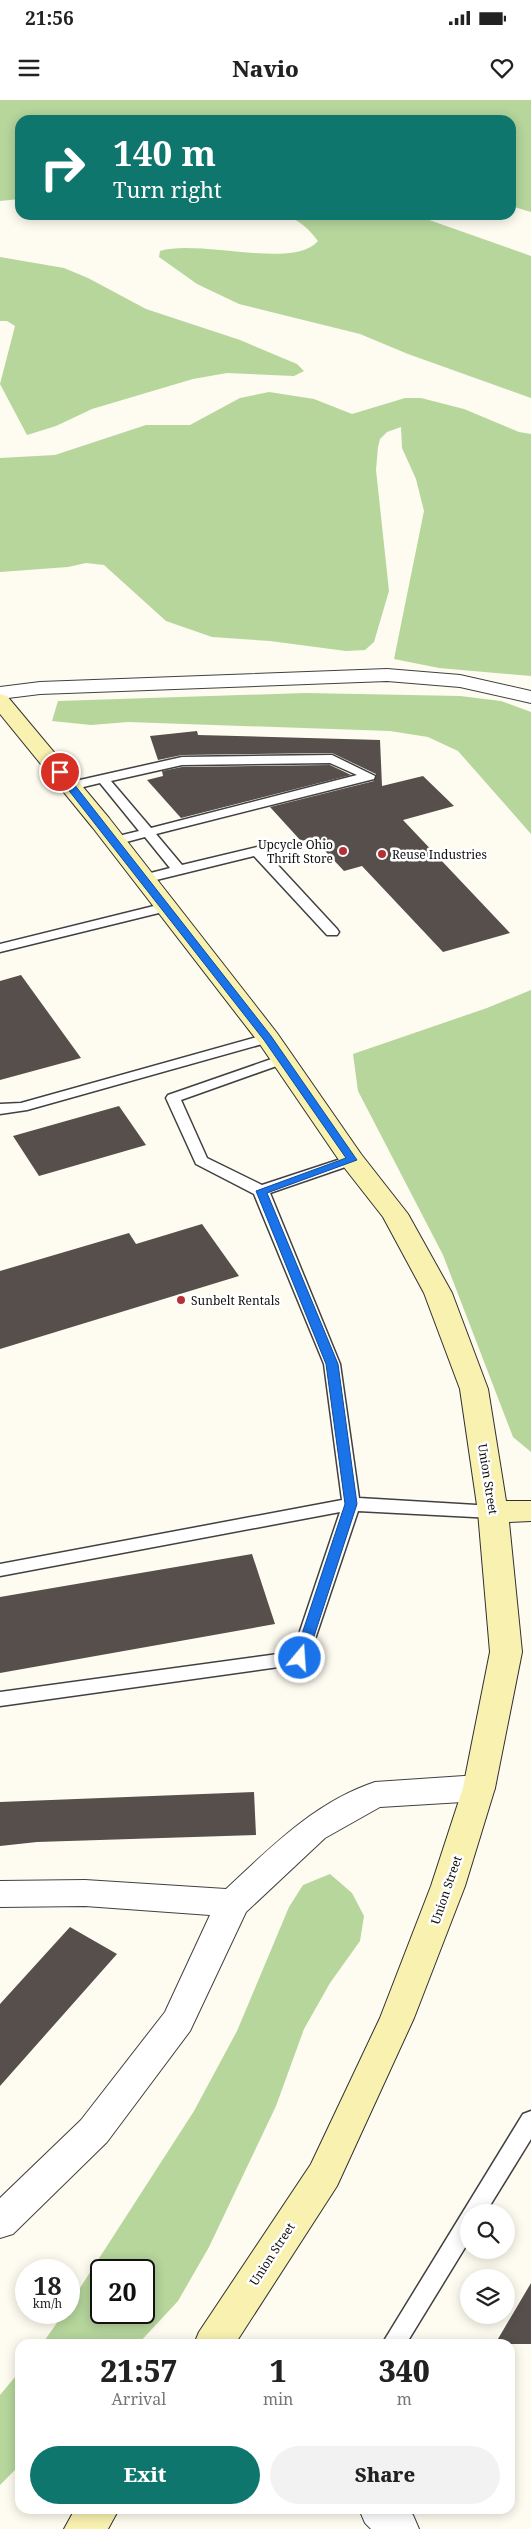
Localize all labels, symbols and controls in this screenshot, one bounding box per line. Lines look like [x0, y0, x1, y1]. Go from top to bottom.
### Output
text: 21:56 [25, 5, 74, 31]
text: Navio [232, 53, 299, 83]
icon: menu [15, 54, 43, 82]
icon: heart [488, 54, 516, 82]
text: 140 m [113, 129, 216, 176]
icon: right [30, 135, 95, 200]
text: Turn right [113, 174, 222, 204]
pin [39, 751, 81, 793]
icon: arrive [46, 758, 74, 786]
place label: Upcycle Ohio Thrift Store [258, 836, 333, 867]
marker: Upcycle Ohio Thrift Store [337, 845, 349, 857]
place label: Reuse Industries [392, 846, 487, 863]
marker: Reuse Industries [376, 848, 388, 860]
place label: Sunbelt Rentals [191, 1292, 280, 1309]
marker: Sunbelt Rentals [175, 1294, 187, 1306]
street label: Union Street [474, 1442, 502, 1516]
position arrow [273, 1631, 325, 1683]
street label: Union Street [426, 1853, 466, 1927]
map controls [460, 2204, 515, 2324]
button: search [460, 2204, 515, 2259]
street label: Union Street [245, 2219, 299, 2289]
speed limit sign: 20 [90, 2259, 155, 2324]
text: 18 [33, 2268, 62, 2302]
button: layers [460, 2269, 515, 2324]
text: km/h [33, 2295, 62, 2312]
text: 21:57 [100, 2350, 178, 2391]
text: 1 [270, 2350, 287, 2391]
text: 340 [379, 2350, 430, 2391]
text: Arrival [112, 2388, 166, 2410]
text: min [263, 2388, 293, 2410]
text: m [397, 2388, 412, 2410]
button: Exit [30, 2446, 260, 2504]
button: Share [270, 2446, 500, 2504]

